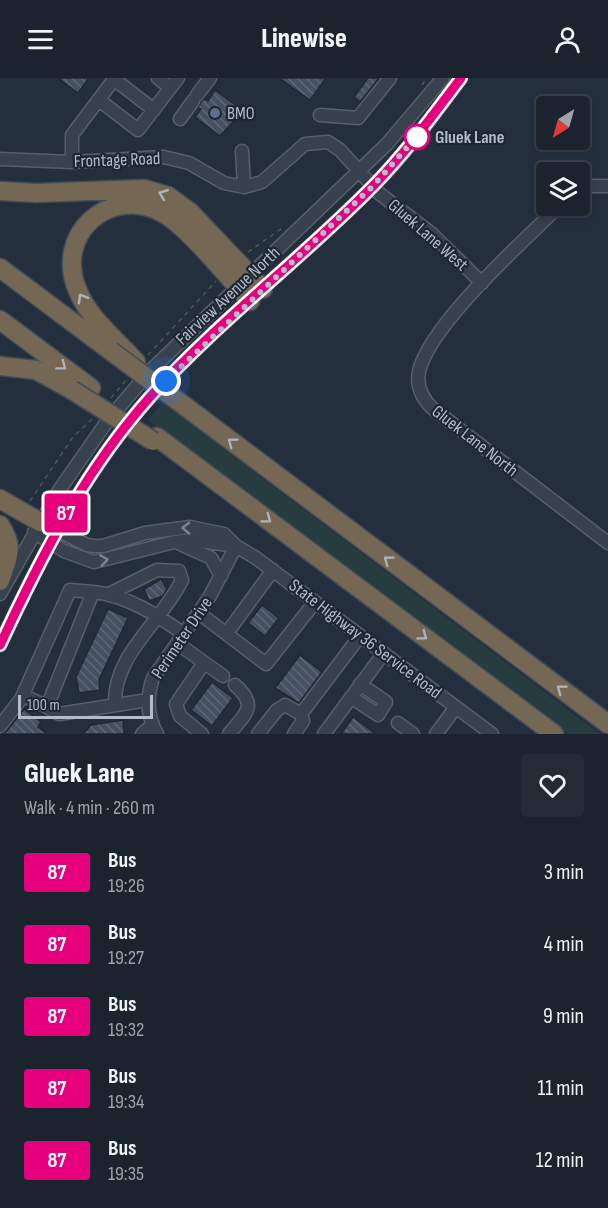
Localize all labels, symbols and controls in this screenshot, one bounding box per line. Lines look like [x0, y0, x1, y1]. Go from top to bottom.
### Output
icon: menu [24, 23, 57, 56]
text: Linewise [261, 23, 347, 55]
icon: person [551, 23, 584, 56]
north arrow [536, 96, 590, 150]
map controls [536, 96, 590, 216]
place label: BMO [227, 103, 255, 124]
marker: BMO [208, 106, 222, 120]
marker: Gluek Lane [404, 124, 430, 150]
place label: Gluek Lane [435, 127, 504, 148]
street label: Frontage Road [73, 148, 161, 172]
button: layers [536, 162, 590, 216]
one-way arrow [158, 189, 169, 201]
street label: Gluek Lane West [384, 195, 473, 276]
street label: Fairview Avenue North [172, 242, 284, 350]
one-way arrow [78, 294, 89, 304]
one-way arrow [56, 359, 67, 370]
your location [151, 366, 181, 396]
street label: Gluek Lane North [428, 401, 522, 481]
one-way arrow [228, 439, 239, 450]
line badge: 87 [39, 494, 93, 532]
text: 87 [56, 501, 76, 526]
one-way arrow [261, 512, 272, 523]
one-way arrow [182, 522, 191, 534]
one-way arrow [99, 554, 108, 567]
one-way arrow [384, 556, 395, 567]
street label: State Highway 36 Service Road [285, 575, 445, 703]
street label: Perimeter Drive [147, 593, 217, 683]
one-way arrow [417, 629, 428, 640]
one-way arrow [557, 686, 568, 697]
scale bar [18, 692, 153, 720]
text: 100 m [27, 696, 60, 715]
button: heart [521, 754, 584, 817]
text: Gluek Lane [24, 757, 135, 790]
text: Walk · 4 min · 260 m [24, 796, 155, 820]
text: Bus [108, 847, 137, 874]
text: 3 min [544, 859, 584, 886]
text: 87 [47, 860, 67, 885]
text: 19:26 [108, 874, 145, 898]
text: Bus [108, 919, 137, 946]
text: 4 min [544, 931, 584, 958]
text: 87 [47, 932, 67, 957]
text: 19:27 [108, 946, 144, 970]
text: Bus [108, 991, 137, 1018]
text: 9 min [543, 1003, 584, 1030]
text: 87 [47, 1004, 67, 1029]
text: 19:32 [108, 1018, 144, 1042]
text: Bus [108, 1063, 137, 1090]
text: 11 min [537, 1075, 584, 1102]
text: 87 [47, 1076, 67, 1101]
text: 19:34 [108, 1090, 144, 1114]
text: Bus [108, 1135, 137, 1162]
text: 12 min [536, 1147, 584, 1174]
text: 87 [47, 1148, 67, 1173]
text: 19:35 [108, 1162, 144, 1186]

